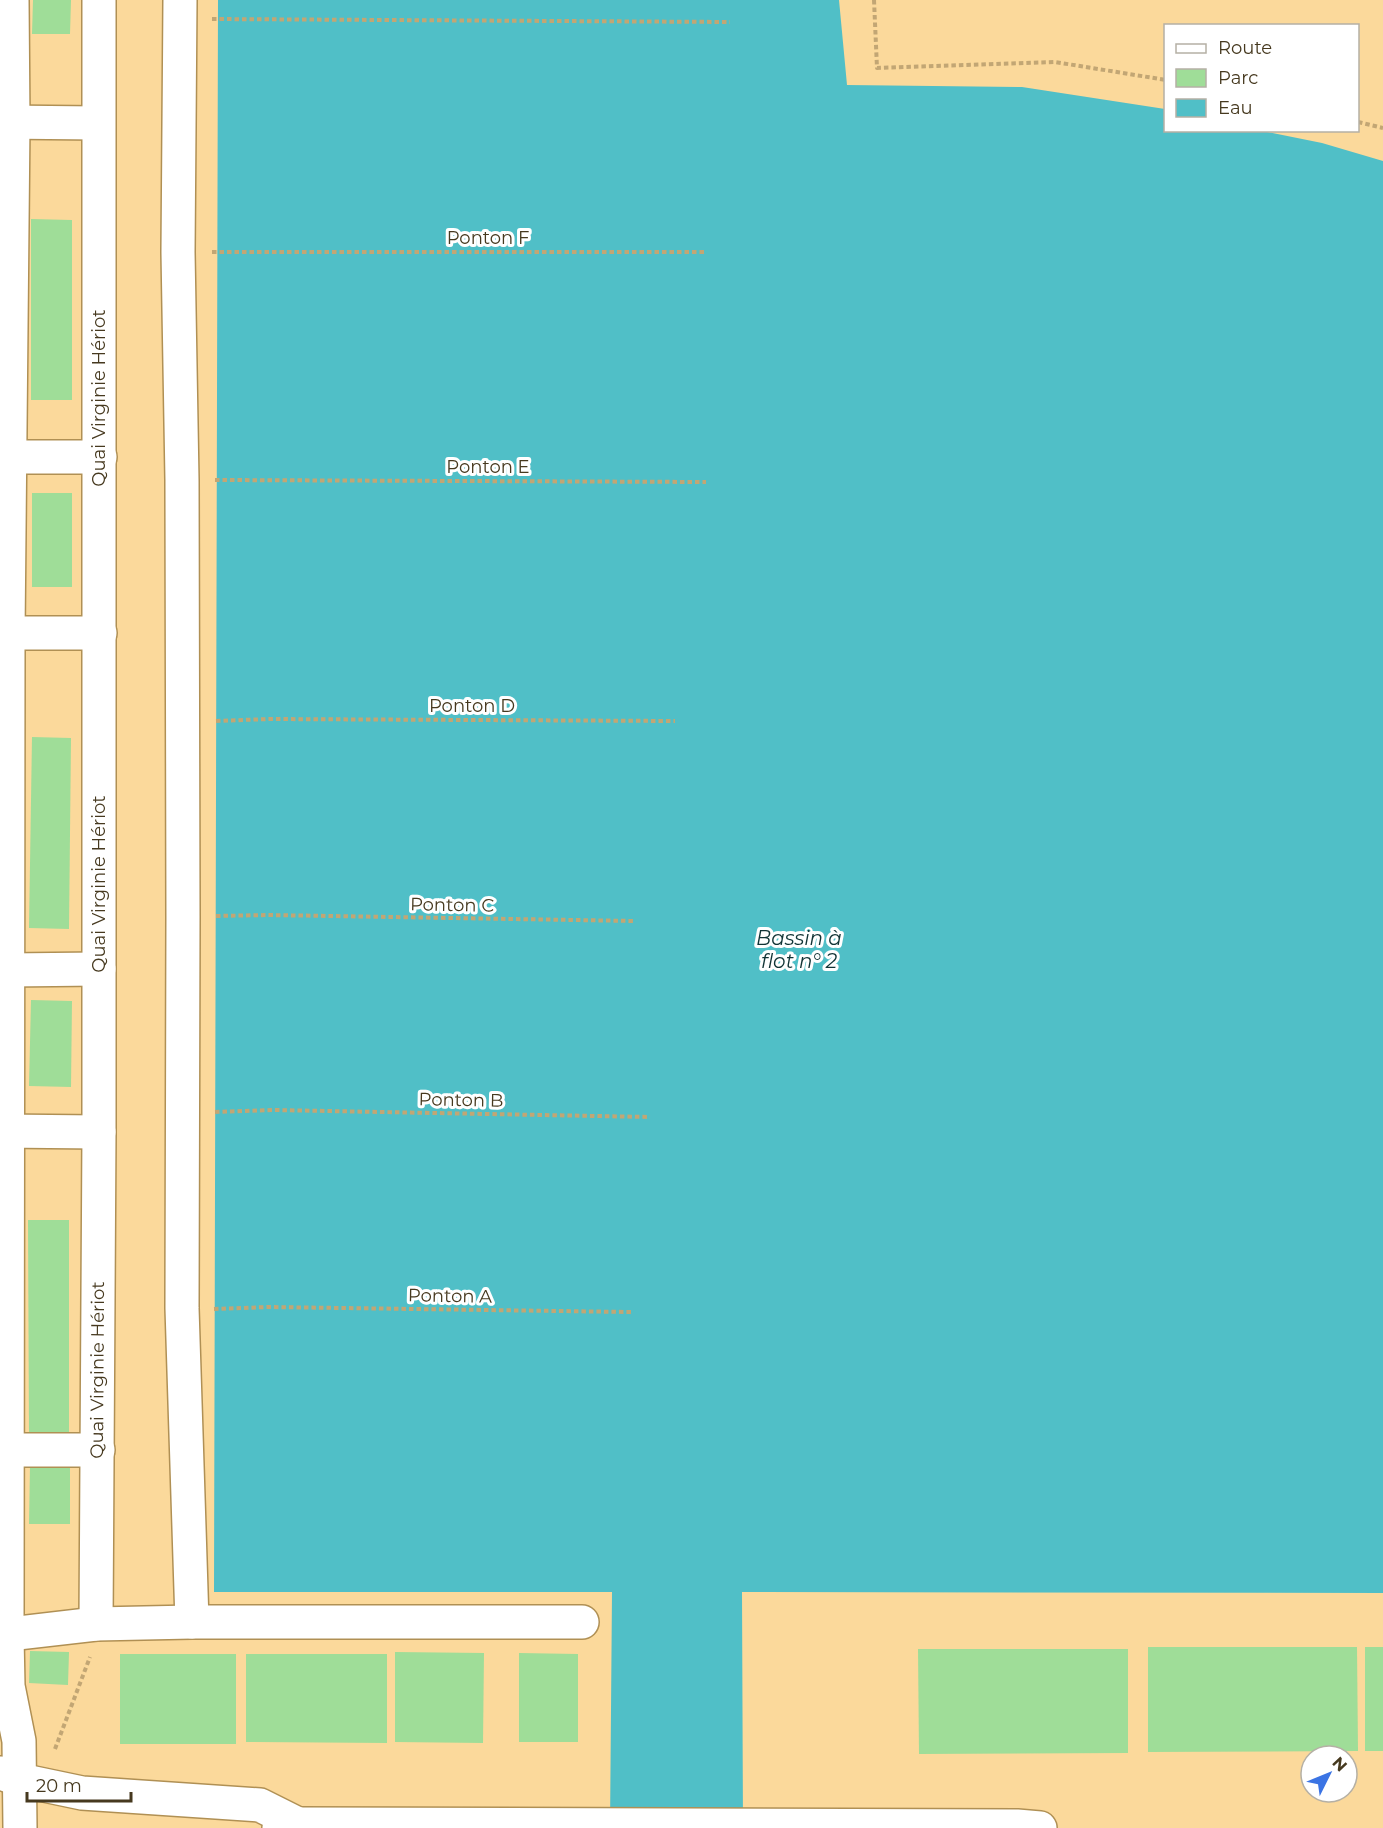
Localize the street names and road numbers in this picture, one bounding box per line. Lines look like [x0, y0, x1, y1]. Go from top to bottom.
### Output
street label: Ponton F [447, 227, 529, 249]
street label: Quai Virginie Hériot [88, 309, 110, 487]
street label: Ponton E [446, 456, 530, 478]
street label: Ponton D [429, 695, 515, 717]
street label: Quai Virginie Hériot [88, 795, 110, 973]
street label: Ponton C [410, 893, 494, 917]
street label: Ponton B [418, 1088, 504, 1112]
street label: Quai Virginie Hériot [86, 1281, 109, 1459]
street label: Ponton A [408, 1284, 492, 1308]

